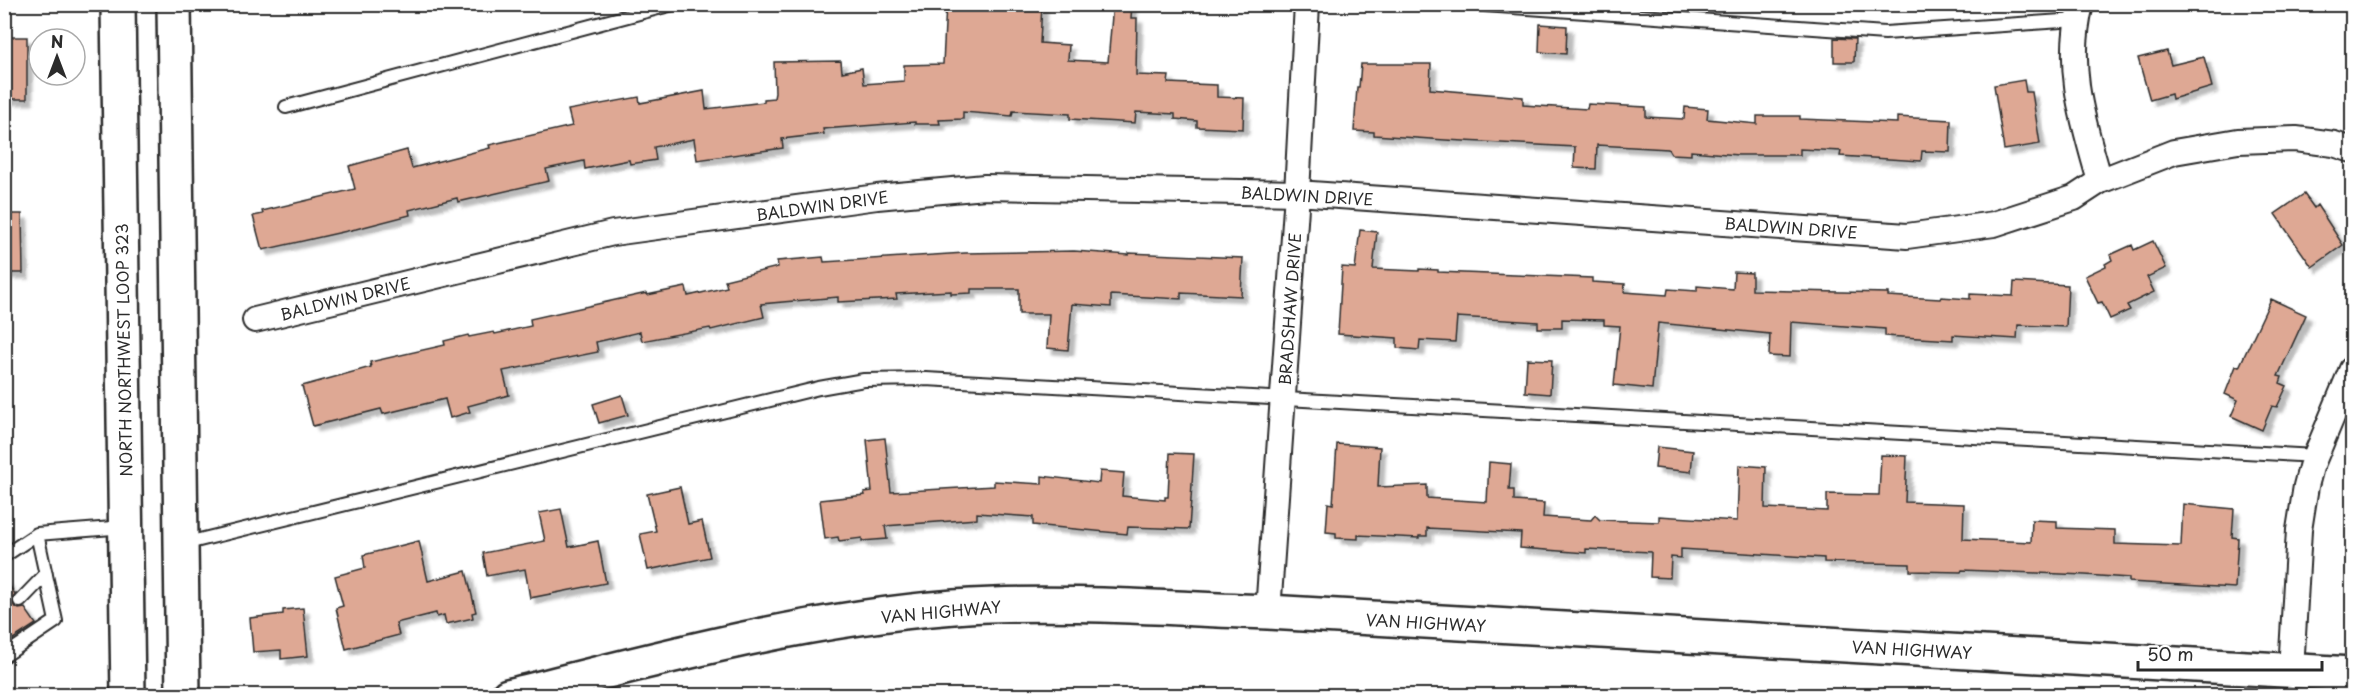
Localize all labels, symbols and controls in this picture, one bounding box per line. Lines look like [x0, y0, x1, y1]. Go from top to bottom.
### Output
north arrow [27, 27, 87, 87]
text: N [51, 29, 63, 53]
street label: BALDWIN DRIVE [1240, 180, 1374, 210]
street label: BALDWIN DRIVE [754, 184, 890, 226]
street label: BALDWIN DRIVE [1724, 210, 1858, 244]
street label: NORTH NORTHWEST LOOP 323 [109, 223, 137, 477]
street label: BRADSHAW DRIVE [1272, 232, 1306, 386]
street label: BALDWIN DRIVE [277, 270, 413, 326]
street label: VAN HIGHWAY [880, 594, 1002, 628]
street label: VAN HIGHWAY [1365, 607, 1487, 637]
street label: VAN HIGHWAY [1851, 634, 1973, 664]
scale bar [2138, 634, 2322, 672]
text: 50 m [2147, 640, 2194, 667]

